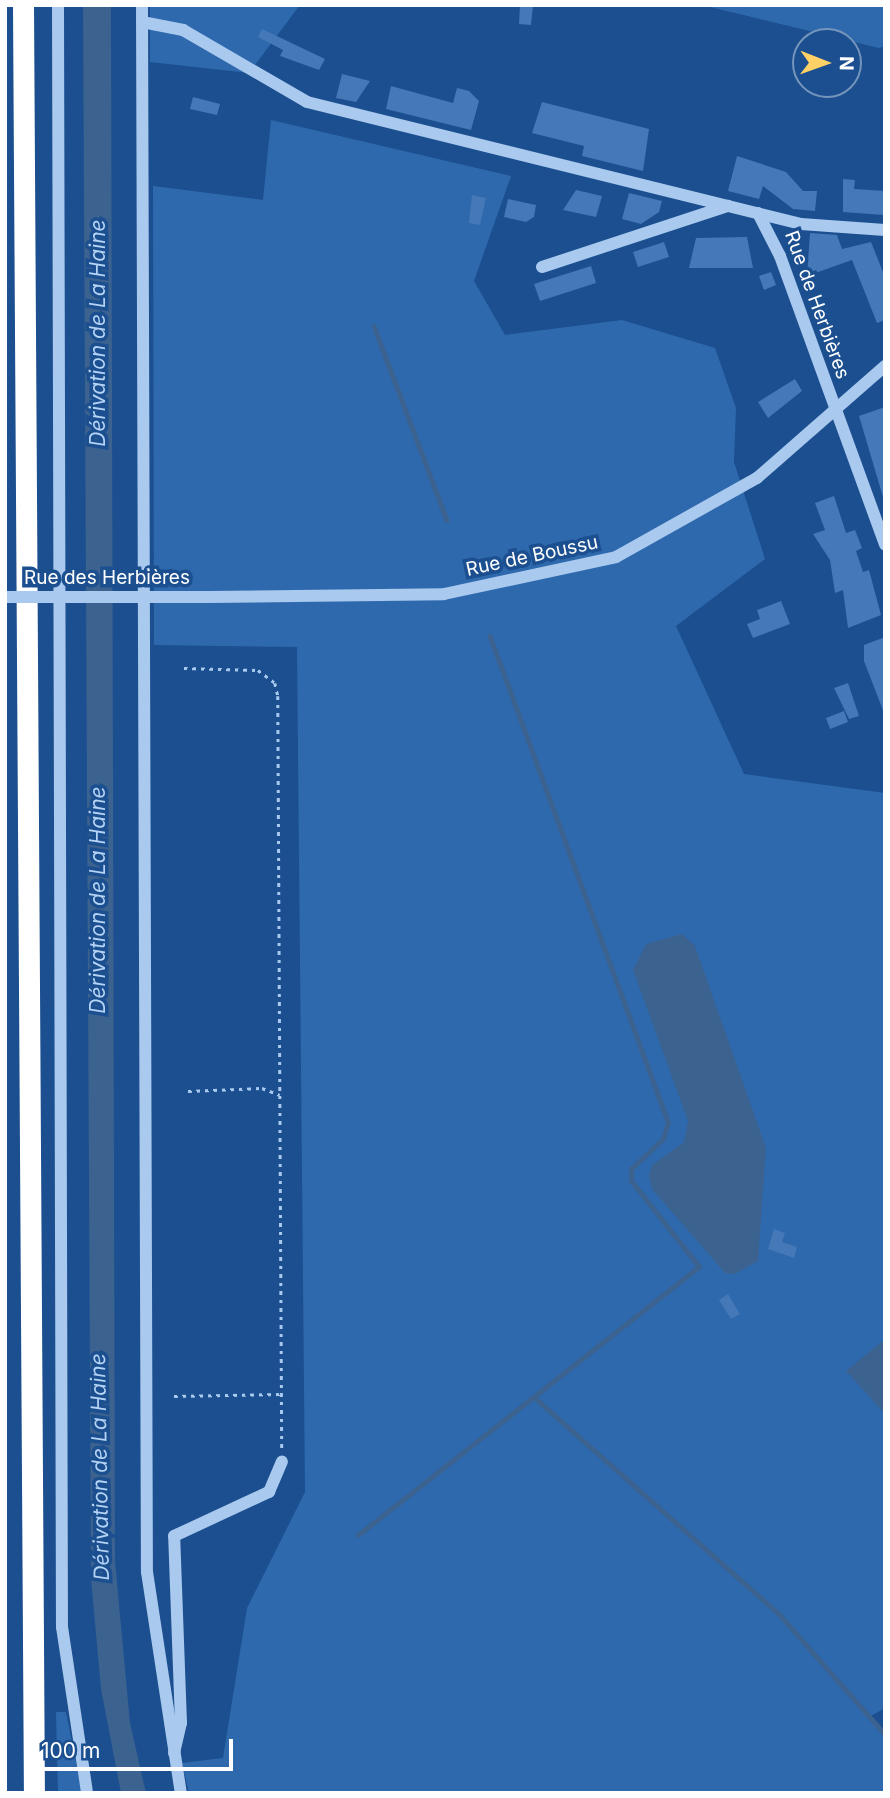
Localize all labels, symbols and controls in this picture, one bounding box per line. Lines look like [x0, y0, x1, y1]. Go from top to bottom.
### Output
north arrow [792, 28, 862, 98]
text: N [835, 56, 858, 71]
water label: Dérivation de La Haine [85, 219, 111, 447]
street label: Rue de Herbières [780, 228, 854, 382]
street label: Rue de Boussu [464, 531, 600, 581]
street label: Rue des Herbières [24, 567, 190, 589]
water label: Dérivation de La Haine [85, 786, 111, 1014]
water label: Dérivation de La Haine [85, 1353, 115, 1581]
scale bar [32, 1724, 236, 1768]
text: 100 m [41, 1738, 100, 1763]

